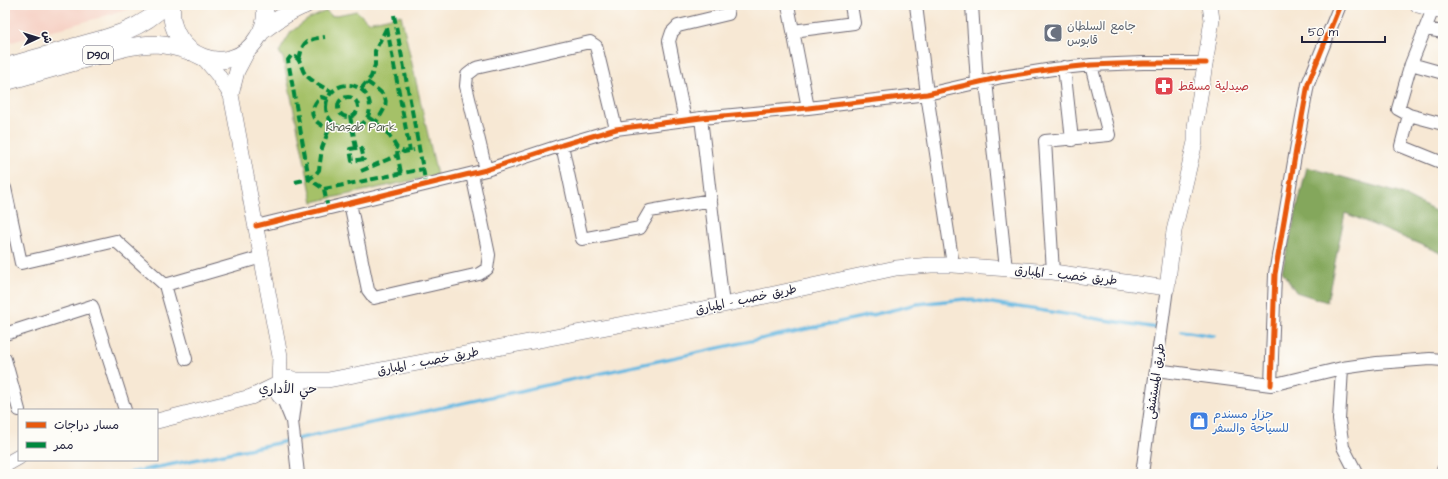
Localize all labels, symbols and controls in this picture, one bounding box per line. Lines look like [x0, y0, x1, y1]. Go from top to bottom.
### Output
north arrow [18, 18, 58, 58]
place label: جامع السلطان قابوس [1067, 18, 1136, 49]
scale bar [1302, 18, 1385, 44]
mosque icon: جامع السلطان قابوس [1042, 22, 1064, 44]
text: 50 m [1308, 24, 1339, 41]
text: ش [40, 31, 55, 44]
road number: D901 [83, 46, 113, 64]
pharmacy icon: صيدلية مسقط [1153, 75, 1175, 97]
place label: صيدلية مسقط [1178, 78, 1249, 95]
park label: Khasab Park [326, 119, 397, 136]
street label: طريق خصب - المبارق [1014, 262, 1118, 289]
street label: طريق خصب - المبارق [694, 280, 798, 319]
street label: طريق المستشفى [1142, 342, 1169, 420]
street label: طريق خصب - المبارق [376, 343, 480, 380]
district label: حي الأداري [259, 380, 317, 400]
place label: جزار مسندم للسياحة والسفر [1212, 406, 1289, 437]
legend [18, 409, 158, 461]
shop icon: جزار مسندم للسياحة والسفر [1188, 410, 1210, 432]
text: مسار دراجات [54, 417, 119, 434]
text: ممر [53, 437, 73, 454]

